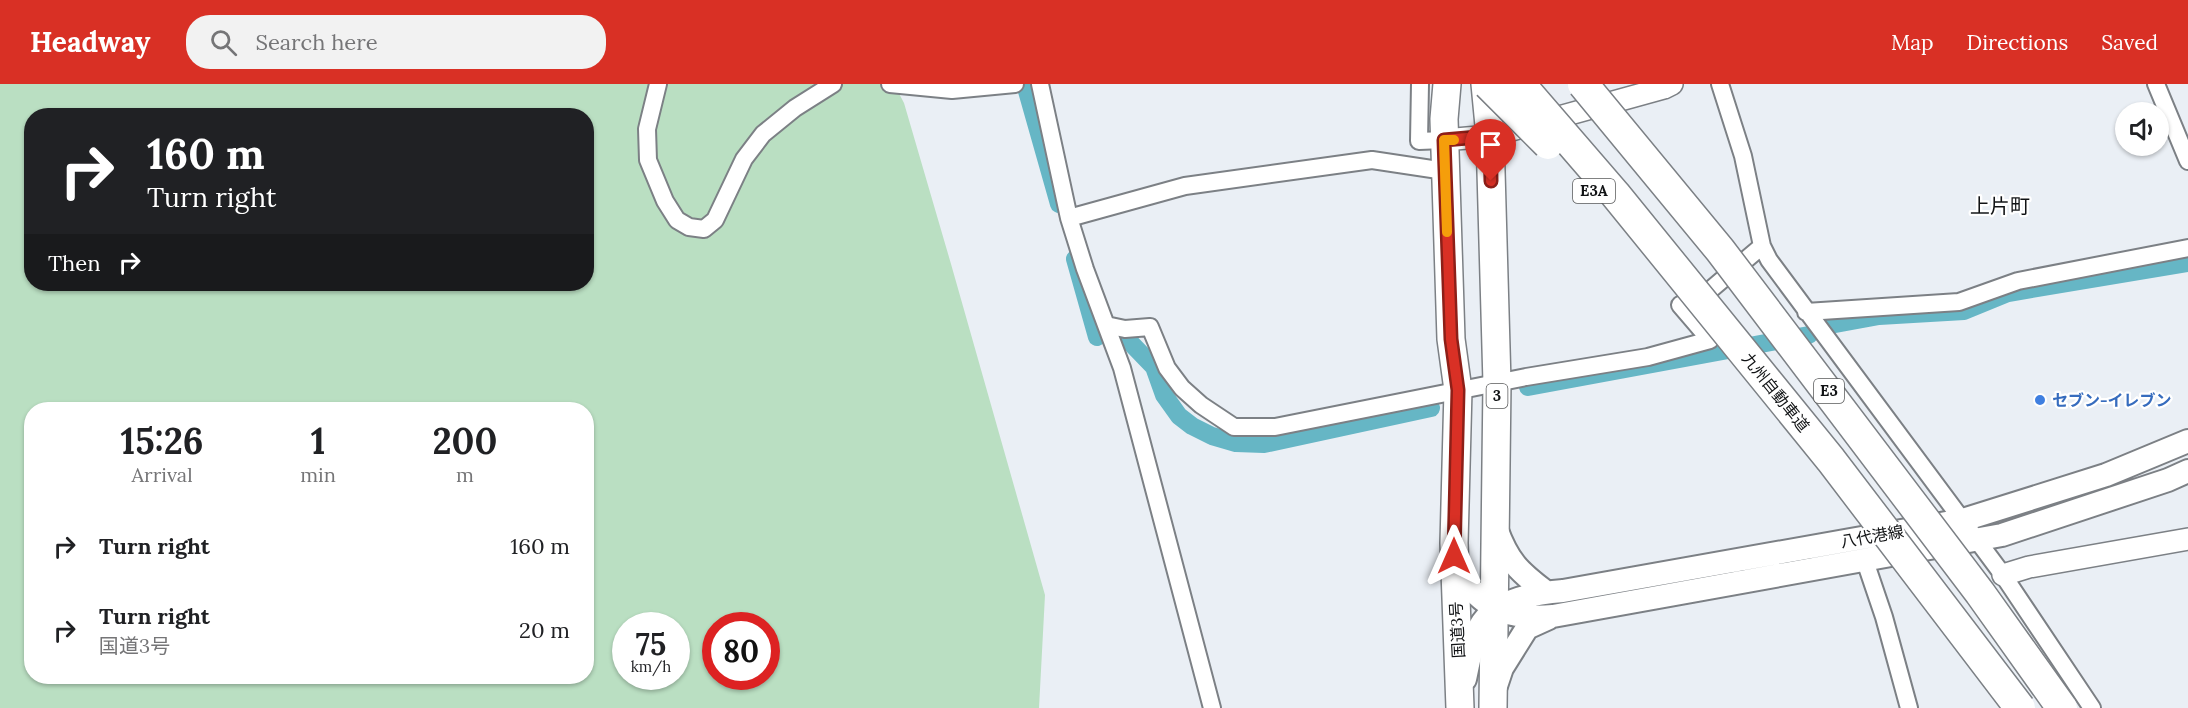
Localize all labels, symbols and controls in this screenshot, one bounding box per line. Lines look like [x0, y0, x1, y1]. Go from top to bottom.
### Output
search box [186, 15, 606, 69]
text: Headway [30, 24, 150, 60]
icon: search [207, 26, 240, 59]
text: Search here [255, 28, 378, 56]
text: Map [1891, 29, 1934, 56]
text: Directions [1967, 29, 2068, 56]
text: Saved [2101, 29, 2158, 56]
map controls [2115, 102, 2169, 156]
button: sound [2115, 102, 2169, 156]
pin [1465, 119, 1516, 181]
text: 160 m [147, 127, 265, 181]
icon: arrive [1474, 128, 1507, 161]
icon: right [48, 132, 126, 210]
road number: E3A [1573, 179, 1615, 203]
text: Turn right [147, 180, 276, 214]
district label: 上片町 [1970, 193, 2030, 218]
icon: right [113, 246, 146, 279]
text: Then [48, 249, 101, 277]
street label: 九州自動車道 [1738, 348, 1814, 436]
road number: E3 [1814, 379, 1844, 403]
road number: 3 [1486, 384, 1508, 408]
place label: セブン-イレブン [2052, 390, 2172, 410]
marker: セブン-イレブン [2033, 393, 2047, 407]
text: 15:26 [121, 418, 204, 464]
text: 1 [311, 418, 325, 464]
text: 200 [432, 418, 497, 464]
text: Arrival [132, 462, 193, 487]
text: min [300, 462, 336, 487]
text: m [456, 462, 474, 487]
street label: 八代港線 [1839, 521, 1905, 551]
position arrow [1422, 524, 1486, 588]
icon: right [48, 530, 81, 563]
text: Turn right [99, 532, 210, 560]
text: 160 m [510, 532, 570, 560]
street label: 国道3号 [1446, 601, 1468, 659]
text: Turn right [99, 602, 210, 630]
speed limit sign: 80 [702, 612, 780, 690]
icon: right [48, 614, 81, 647]
text: 20 m [519, 616, 570, 644]
text: 75 [636, 625, 666, 663]
text: 国道3号 [99, 633, 170, 658]
text: km/h [631, 657, 671, 676]

